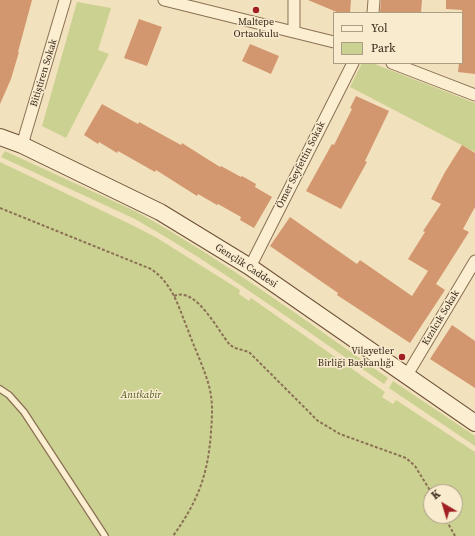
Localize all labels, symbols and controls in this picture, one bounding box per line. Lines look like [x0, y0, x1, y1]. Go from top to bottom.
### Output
marker: Maltepe Ortaokulu [251, 5, 261, 15]
legend [333, 12, 463, 64]
place label: Maltepe Ortaokulu [233, 16, 279, 40]
text: Yol [371, 20, 388, 36]
street label: Bitiştiren Sokak [28, 38, 60, 108]
text: Park [371, 40, 396, 56]
street label: Ömer Seyfettin Sokak [274, 120, 328, 210]
street label: Gençlik Caddesi [213, 241, 279, 291]
street label: Kızılcık Sokak [420, 288, 462, 348]
place label: Vilayetler Birliği Başkanlığı [318, 345, 394, 368]
marker: Vilayetler Birliği Başkanlığı [397, 352, 407, 362]
park label: Anıtkabir [121, 389, 161, 401]
north arrow [423, 484, 463, 524]
text: K [428, 487, 444, 503]

